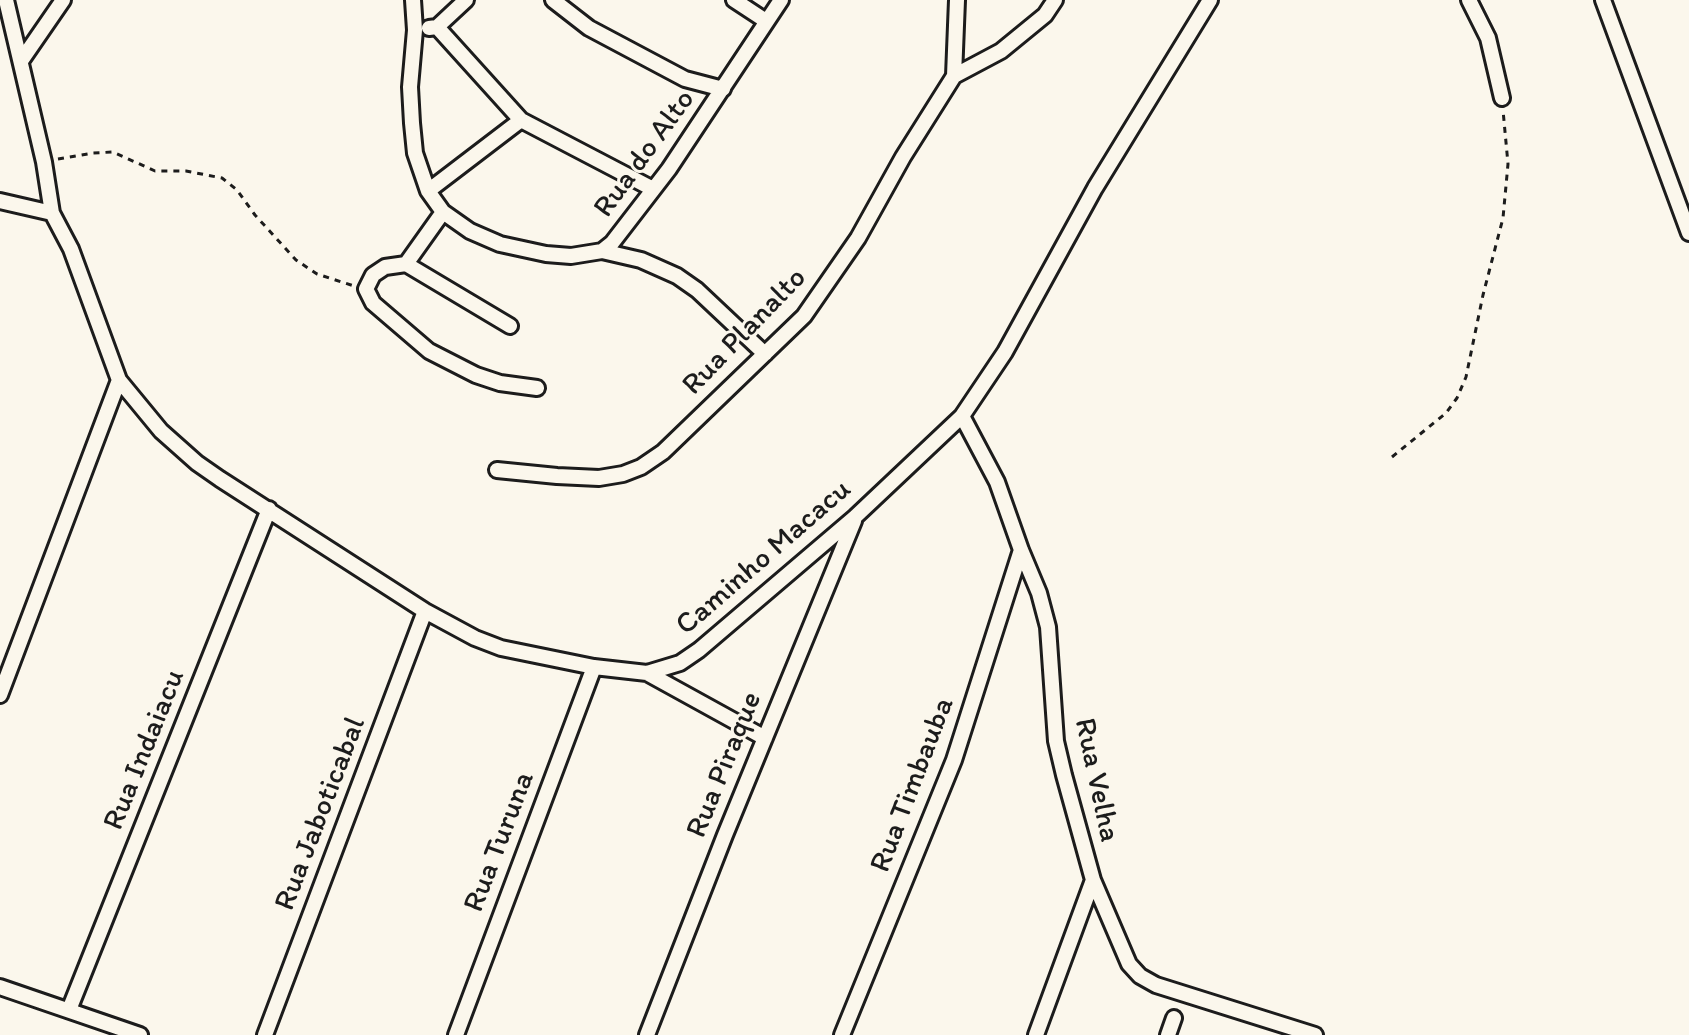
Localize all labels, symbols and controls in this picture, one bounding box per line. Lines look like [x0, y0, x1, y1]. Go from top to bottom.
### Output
street label: Rua do Alto [587, 83, 703, 225]
street label: Rua Planalto [675, 261, 815, 403]
street label: Caminho Macacu [669, 472, 859, 644]
street label: Rua Indaiacu [96, 664, 194, 836]
street label: Rua Piraque [679, 687, 771, 843]
street label: Rua Timbauba [863, 693, 963, 877]
street label: Rua Jaboticabal [268, 712, 374, 916]
street label: Rua Velha [1065, 715, 1127, 845]
street label: Rua Turuna [457, 767, 543, 917]

